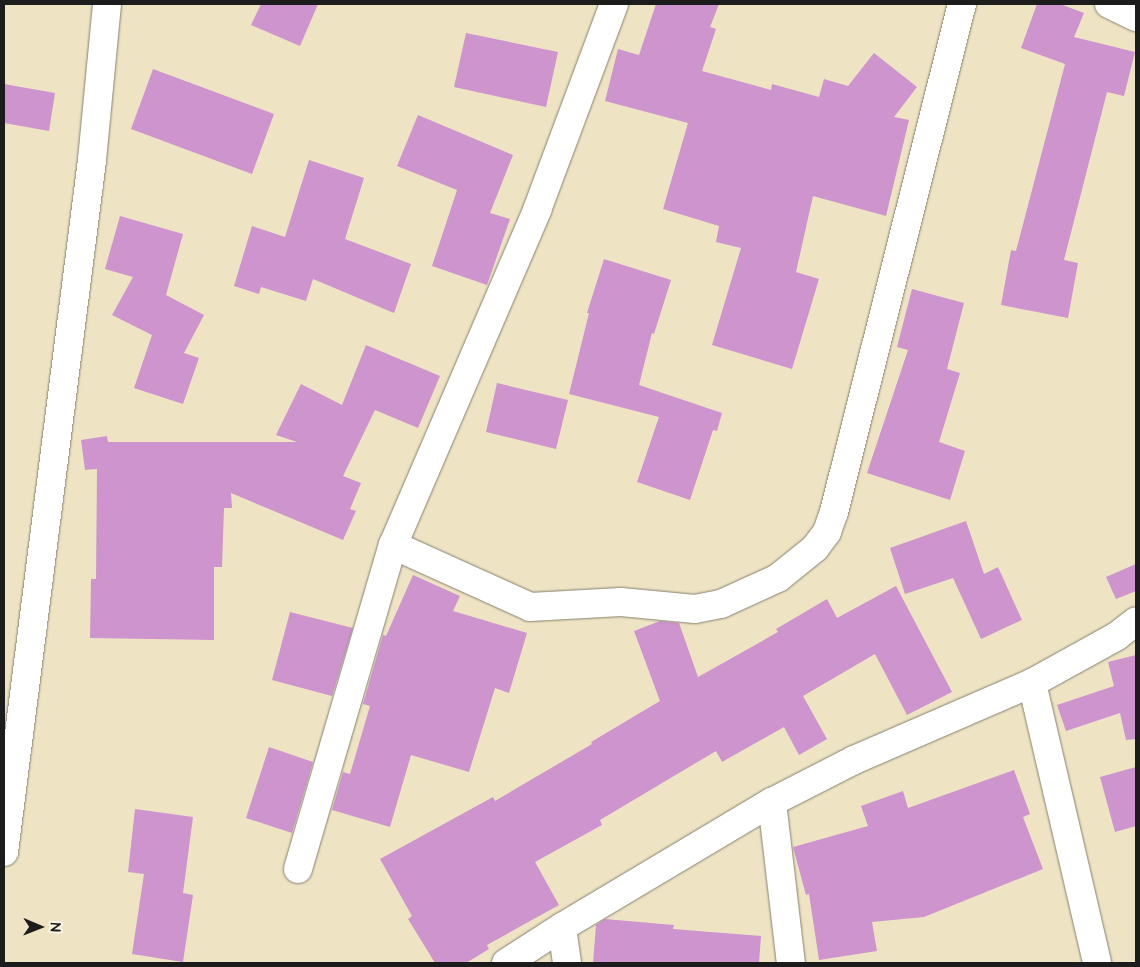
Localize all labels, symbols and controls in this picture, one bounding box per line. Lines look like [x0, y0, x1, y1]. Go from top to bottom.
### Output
north arrow [15, 902, 65, 952]
text: N [45, 923, 65, 932]

